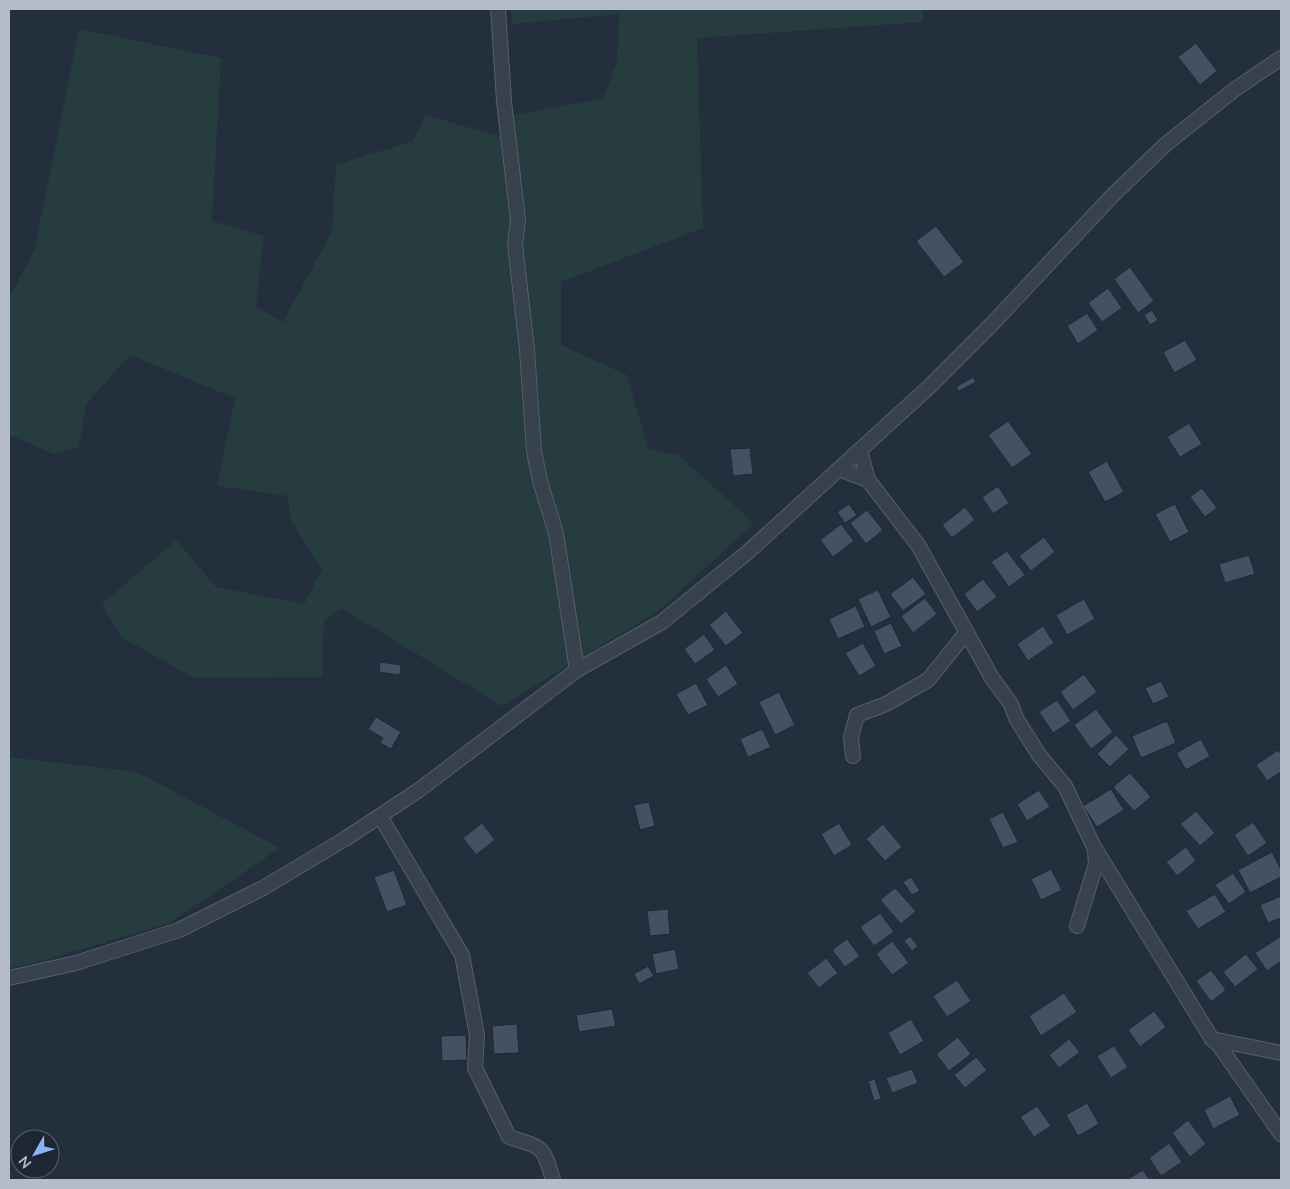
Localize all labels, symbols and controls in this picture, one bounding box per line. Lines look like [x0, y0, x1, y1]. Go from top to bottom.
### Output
north arrow [10, 1129, 60, 1179]
text: N [15, 1153, 35, 1172]

